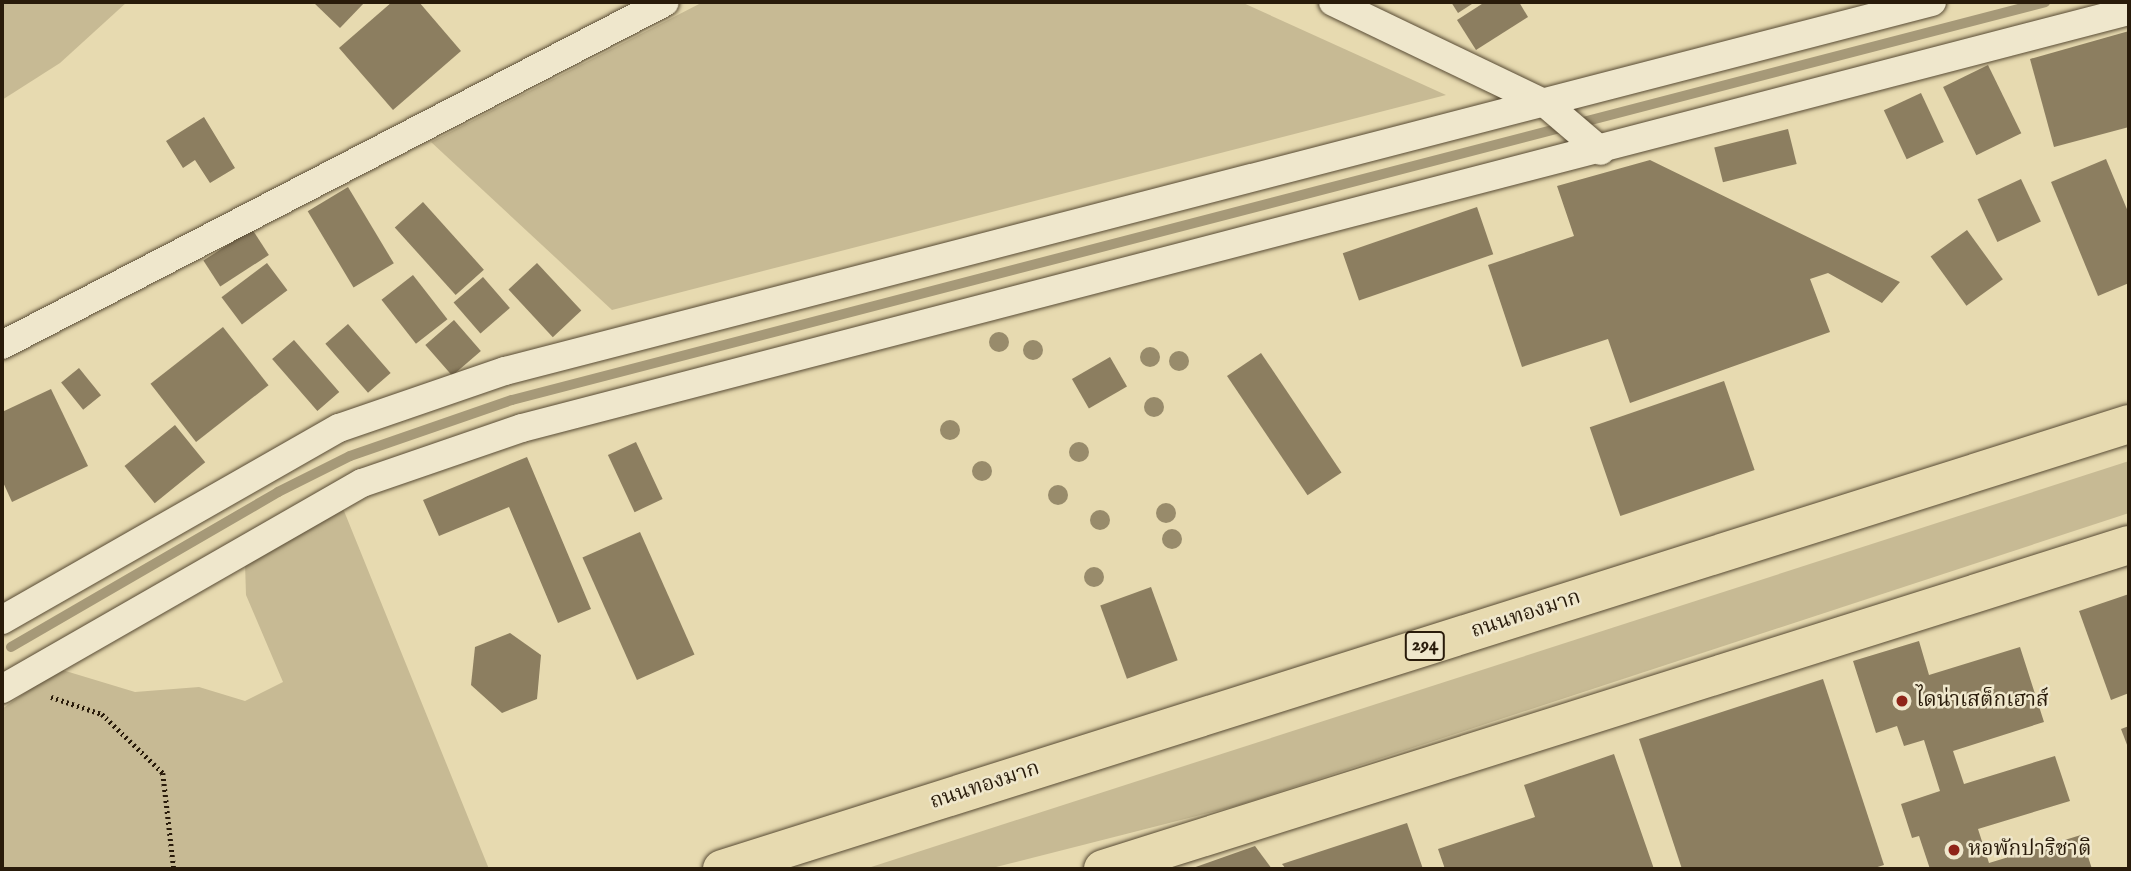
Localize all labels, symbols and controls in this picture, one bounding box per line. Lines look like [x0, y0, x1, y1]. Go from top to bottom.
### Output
street label: ถนนทองมาก [1468, 585, 1584, 645]
road number: 294 [1404, 631, 1446, 662]
place label: ไดน่าเสต็กเฮาส์ [1916, 688, 2049, 714]
marker: ไดน่าเสต็กเฮาส์ [1894, 693, 1910, 709]
street label: ถนนทองมาก [927, 756, 1043, 816]
place label: หอพักปาริชาติ [1968, 837, 2091, 863]
marker: หอพักปาริชาติ [1946, 842, 1962, 858]

